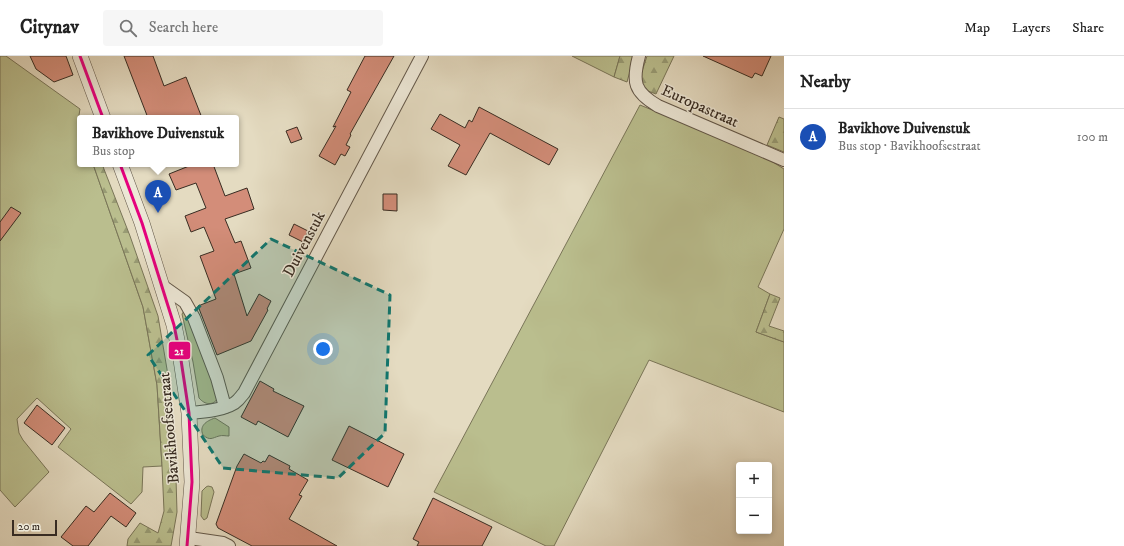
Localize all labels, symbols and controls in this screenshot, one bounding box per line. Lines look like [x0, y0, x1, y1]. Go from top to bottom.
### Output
search box [103, 10, 383, 46]
text: Citynav [20, 16, 79, 39]
icon: search [117, 17, 139, 39]
text: Search here [149, 18, 218, 37]
text: Map [964, 19, 990, 37]
text: Layers [1012, 19, 1050, 37]
text: Share [1072, 19, 1104, 37]
text: Nearby [800, 71, 850, 93]
street label: Europastraat [658, 80, 742, 132]
popup [77, 115, 239, 167]
text: Bavikhove Duivenstuk [838, 119, 970, 138]
text: Bavikhove Duivenstuk [92, 124, 224, 143]
text: A [809, 129, 817, 145]
text: 100 m [1077, 129, 1108, 145]
text: Bus stop · Bavikhoofsestraat [838, 138, 981, 154]
text: Bus stop [92, 143, 135, 159]
pin: A [145, 180, 171, 213]
street label: Duivenstuk [278, 208, 330, 280]
your location [313, 339, 333, 359]
line badge: 21 [168, 341, 191, 360]
text: 21 [174, 345, 184, 359]
street label: Bavikhoofsestraat [154, 371, 184, 485]
map controls [736, 462, 772, 534]
button: + [736, 462, 772, 498]
button: − [736, 498, 772, 534]
scale bar [12, 518, 57, 537]
text: 20 m [18, 520, 40, 534]

